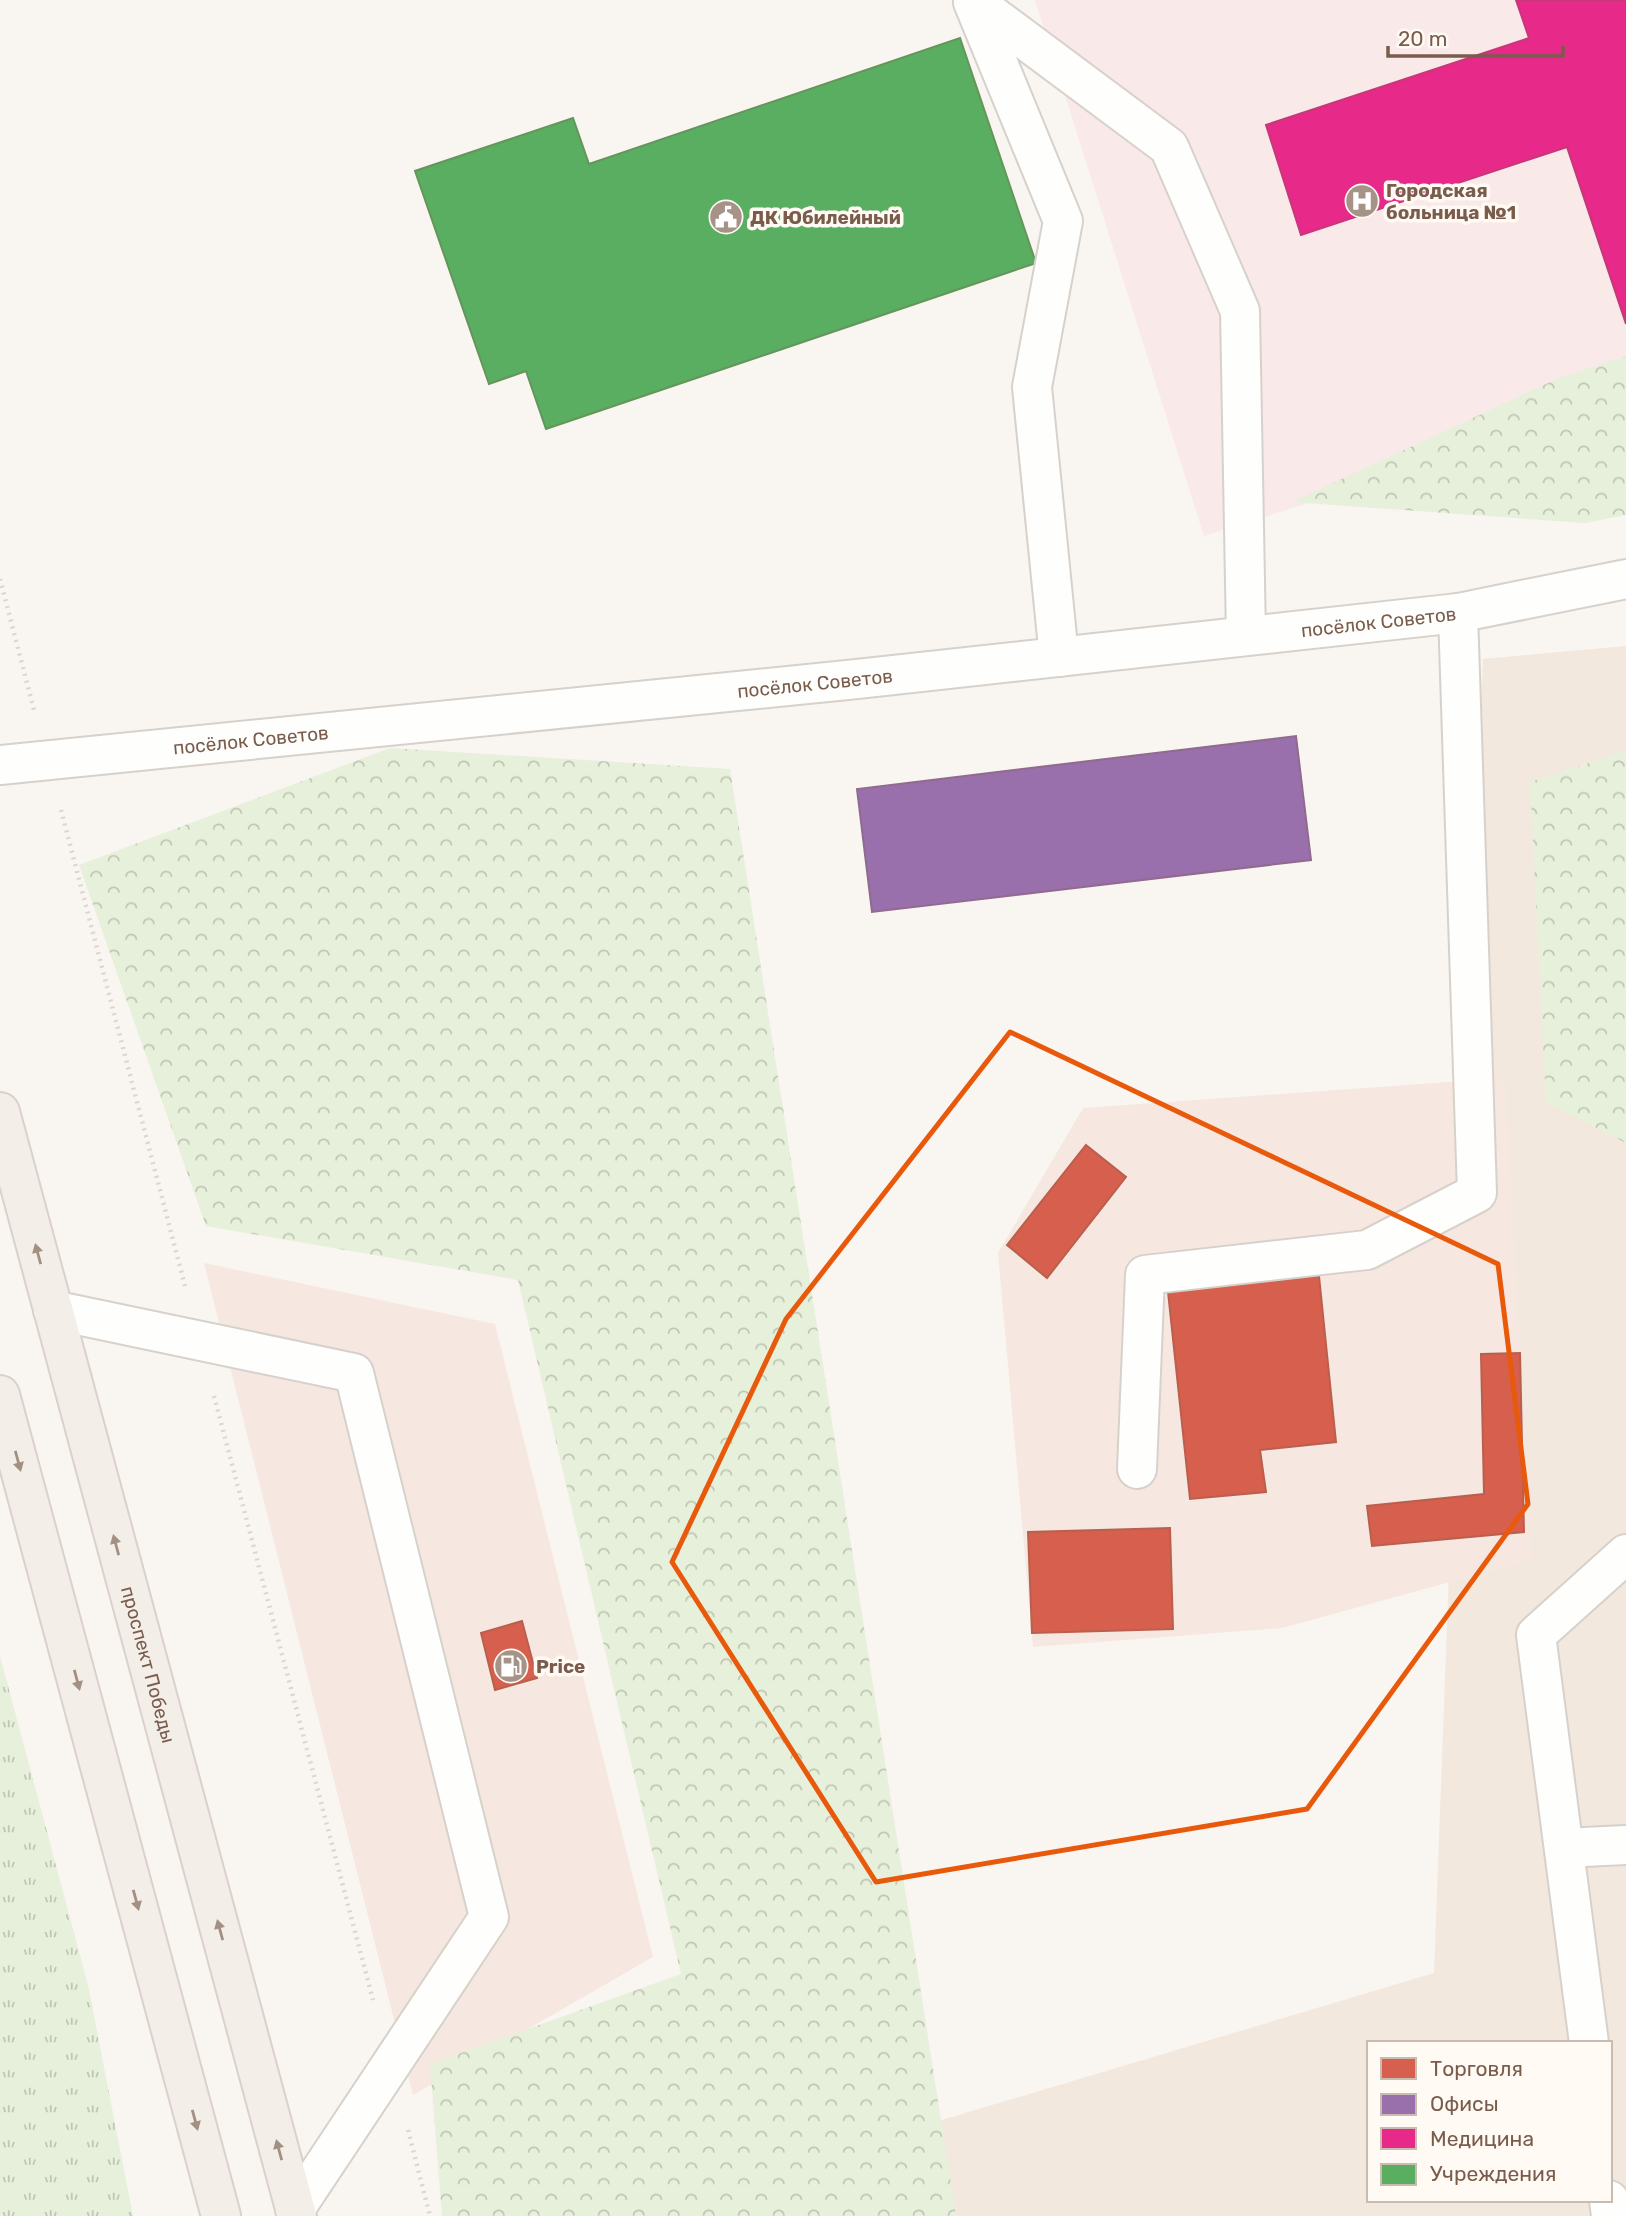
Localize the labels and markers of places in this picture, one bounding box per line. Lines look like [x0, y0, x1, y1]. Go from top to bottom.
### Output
place label: Городская больница №1 [1386, 179, 1516, 224]
hospital icon: Городская больница №1 [1343, 182, 1381, 220]
public building icon: ДК Юбилейный [707, 198, 745, 236]
place label: ДК Юбилейный [750, 206, 901, 229]
fuel station icon: Price [492, 1647, 530, 1685]
place label: Price [536, 1655, 585, 1678]

